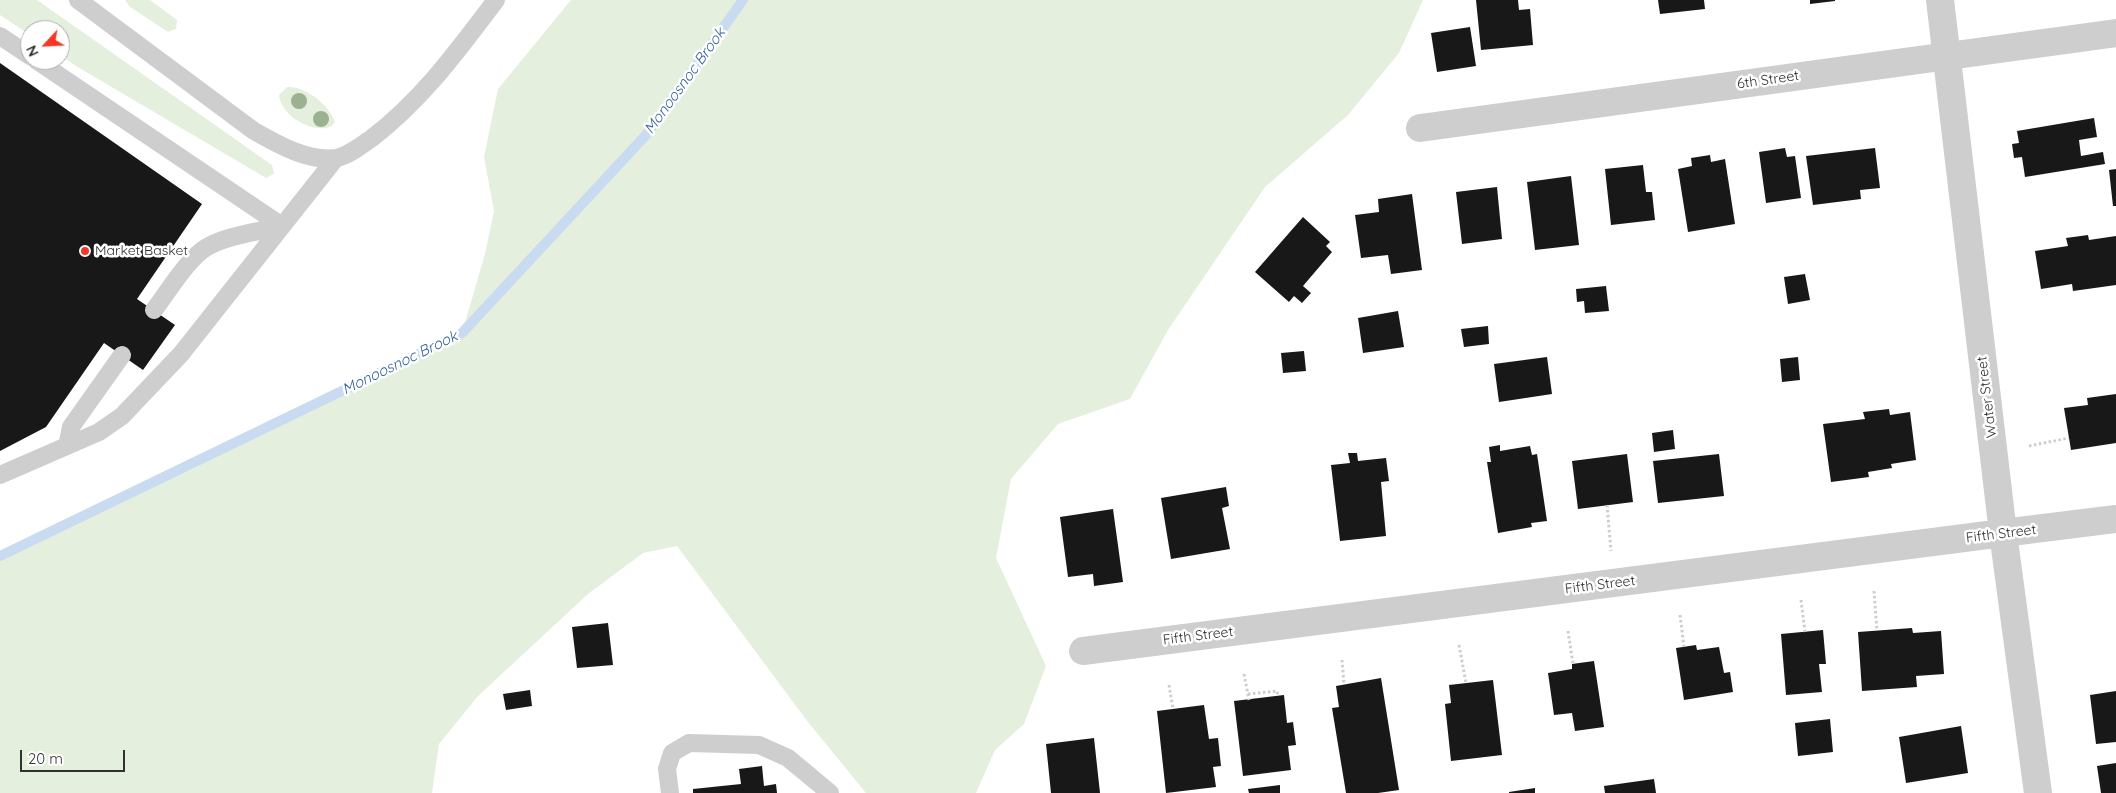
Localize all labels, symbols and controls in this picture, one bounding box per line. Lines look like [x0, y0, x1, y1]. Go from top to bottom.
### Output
north arrow [20, 20, 70, 70]
water label: Monoosnoc Brook [641, 25, 729, 137]
text: N [22, 42, 43, 59]
street label: 6th Street [1736, 67, 1800, 93]
place label: Market Basket [95, 243, 188, 259]
marker: Market Basket [79, 245, 91, 257]
water label: Monoosnoc Brook [339, 327, 461, 399]
street label: Water Street [1974, 355, 2000, 439]
street label: Fifth Street [1965, 521, 2037, 547]
street label: Fifth Street [1564, 572, 1636, 598]
street label: Fifth Street [1162, 623, 1234, 649]
scale bar [22, 740, 128, 772]
text: 20 m [28, 749, 63, 768]

